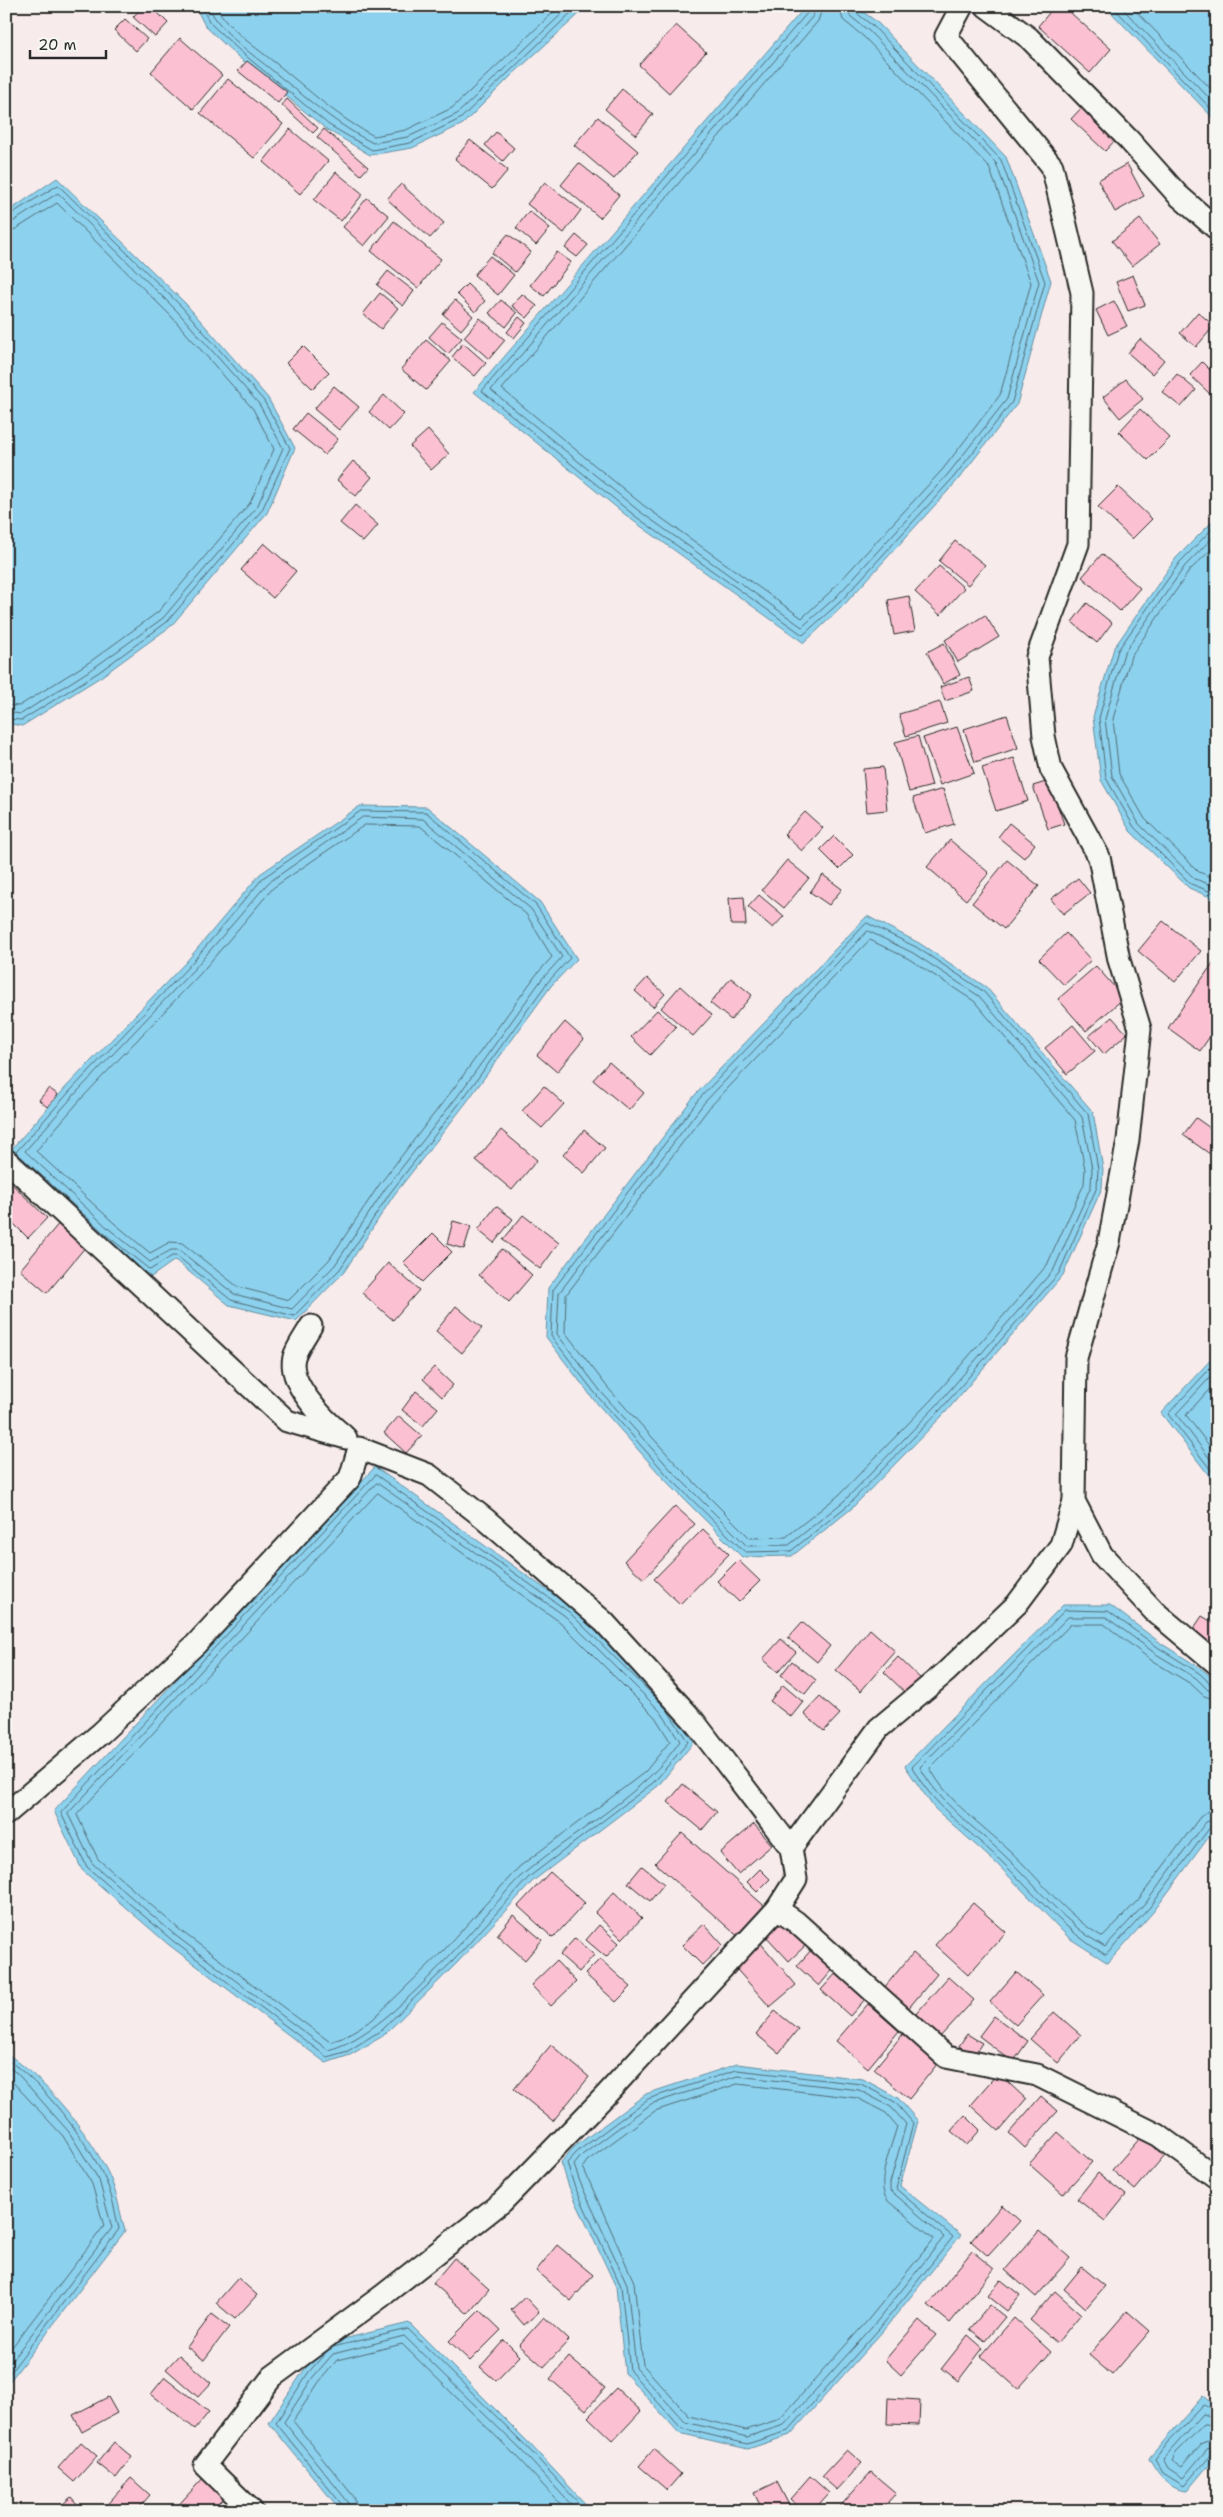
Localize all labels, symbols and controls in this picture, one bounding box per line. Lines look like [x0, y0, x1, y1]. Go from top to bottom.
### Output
scale bar [30, 28, 106, 60]
text: 20 m [38, 35, 77, 55]

